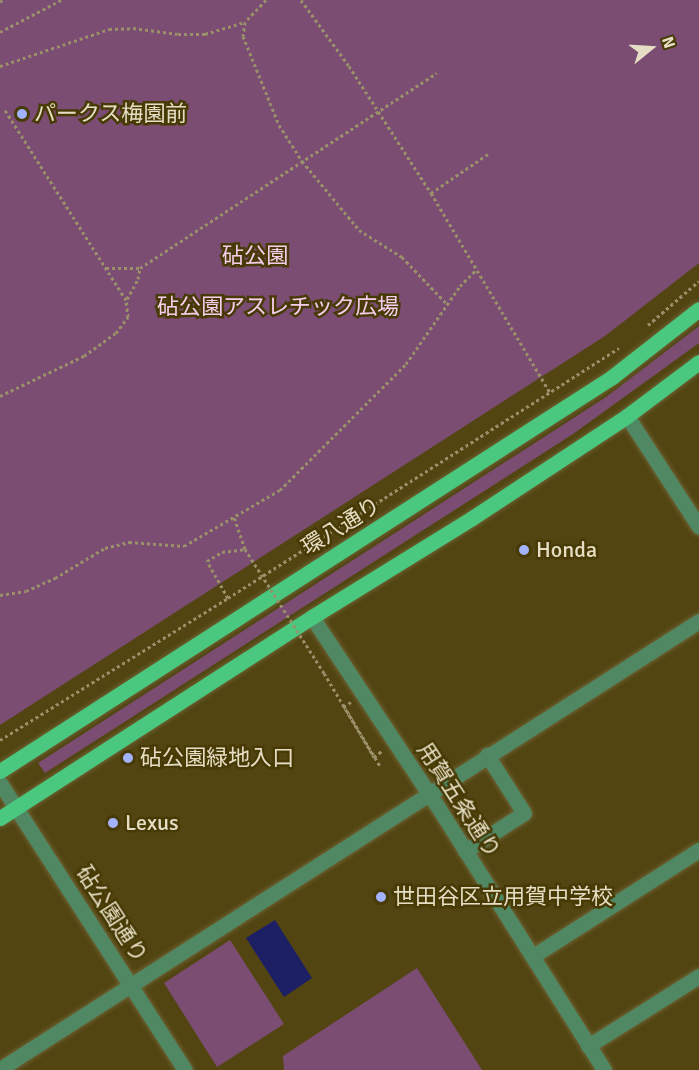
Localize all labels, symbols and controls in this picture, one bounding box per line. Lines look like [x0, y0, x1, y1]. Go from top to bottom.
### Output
north arrow [621, 18, 681, 78]
text: N [657, 34, 679, 51]
place label: パークス梅園前 [34, 101, 188, 127]
marker: パークス梅園前 [15, 107, 29, 121]
park label: 砧公園 [222, 243, 288, 269]
park label: 砧公園アスレチック広場 [157, 294, 399, 320]
street label: 環八通り [297, 491, 385, 561]
place label: Honda [536, 537, 597, 563]
marker: Honda [517, 543, 531, 557]
street label: 用賀五条通り [412, 737, 506, 863]
place label: 砧公園緑地入口 [140, 745, 294, 771]
marker: 砧公園緑地入口 [121, 751, 135, 765]
place label: Lexus [125, 810, 179, 836]
marker: Lexus [106, 816, 120, 830]
street label: 砧公園通り [71, 861, 153, 967]
place label: 世田谷区立用賀中学校 [393, 884, 613, 910]
marker: 世田谷区立用賀中学校 [374, 890, 388, 904]

